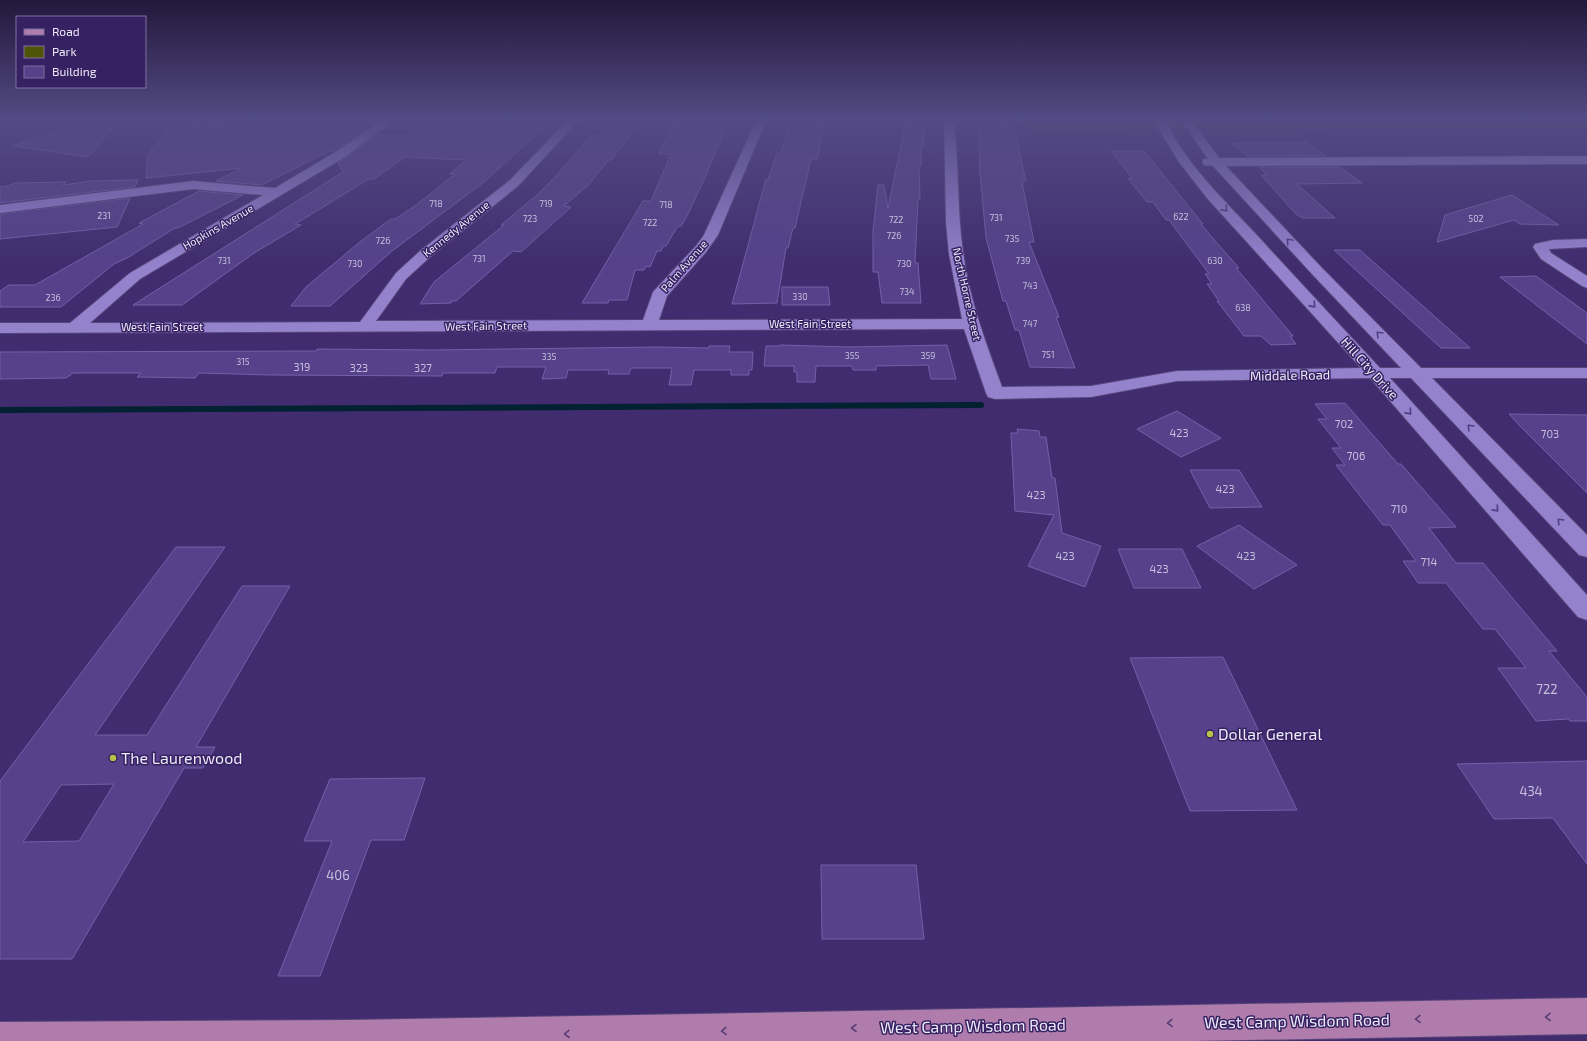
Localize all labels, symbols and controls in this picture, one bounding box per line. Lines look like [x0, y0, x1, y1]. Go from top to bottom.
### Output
legend [16, 16, 146, 88]
text: Road [52, 24, 80, 38]
text: Park [52, 44, 77, 58]
text: Building [52, 64, 97, 78]
street label: Kennedy Avenue [420, 198, 492, 259]
house number: 718 [429, 198, 443, 209]
house number: 719 [539, 198, 553, 209]
house number: 718 [659, 199, 673, 210]
street label: Hopkins Avenue [180, 201, 255, 252]
one-way arrow [1220, 204, 1228, 212]
house number: 231 [97, 210, 111, 221]
house number: 622 [1173, 211, 1189, 222]
house number: 731 [989, 212, 1003, 223]
house number: 723 [523, 213, 537, 224]
house number: 502 [1468, 213, 1484, 224]
house number: 722 [889, 214, 903, 225]
house number: 722 [643, 217, 657, 228]
house number: 726 [887, 230, 901, 241]
house number: 735 [1005, 233, 1019, 244]
house number: 726 [376, 235, 390, 246]
street label: Palm Avenue [658, 237, 710, 294]
one-way arrow [1286, 238, 1293, 245]
street label: North Horne Street [950, 246, 984, 342]
house number: 731 [472, 253, 486, 264]
house number: 731 [217, 255, 231, 266]
house number: 739 [1016, 255, 1030, 266]
house number: 630 [1207, 255, 1223, 266]
house number: 730 [347, 258, 363, 269]
house number: 730 [896, 258, 912, 269]
house number: 743 [1022, 280, 1038, 291]
house number: 734 [899, 286, 915, 297]
house number: 330 [792, 291, 808, 302]
house number: 236 [45, 292, 61, 303]
one-way arrow [1308, 300, 1315, 308]
house number: 638 [1235, 302, 1251, 313]
street label: West Fain Street [769, 317, 851, 330]
street label: West Fain Street [445, 318, 527, 333]
house number: 747 [1023, 318, 1038, 329]
street label: West Fain Street [121, 320, 203, 333]
one-way arrow [1376, 331, 1384, 339]
street label: Hill City Drive [1338, 334, 1402, 402]
house number: 751 [1041, 349, 1055, 360]
house number: 355 [845, 350, 859, 361]
house number: 359 [921, 350, 935, 361]
house number: 335 [542, 351, 557, 362]
house number: 315 [236, 356, 250, 367]
house number: 319 [294, 360, 310, 373]
house number: 323 [350, 361, 368, 374]
house number: 327 [414, 361, 432, 374]
street label: Middale Road [1250, 366, 1330, 384]
one-way arrow [1405, 407, 1412, 414]
house number: 702 [1335, 417, 1353, 430]
one-way arrow [1467, 424, 1475, 432]
house number: 423 [1169, 426, 1189, 439]
house number: 703 [1541, 427, 1559, 440]
house number: 706 [1347, 449, 1365, 462]
house number: 423 [1215, 482, 1235, 495]
house number: 423 [1026, 488, 1046, 501]
house number: 710 [1391, 502, 1407, 515]
one-way arrow [1491, 504, 1498, 511]
one-way arrow [1557, 518, 1565, 526]
house number: 423 [1055, 549, 1075, 562]
house number: 423 [1236, 549, 1256, 562]
house number: 714 [1421, 555, 1438, 568]
house number: 423 [1149, 562, 1169, 575]
house number: 722 [1536, 681, 1558, 697]
place label: Dollar General [1218, 724, 1322, 743]
marker: Dollar General [1205, 729, 1215, 739]
place label: The Laurenwood [121, 748, 242, 767]
marker: The Laurenwood [108, 753, 118, 763]
house number: 434 [1519, 783, 1543, 799]
house number: 406 [326, 867, 350, 883]
street label: West Camp Wisdom Road [1204, 1009, 1390, 1032]
one-way arrow [1545, 1013, 1551, 1021]
street label: West Camp Wisdom Road [880, 1014, 1066, 1037]
one-way arrow [1415, 1015, 1421, 1023]
one-way arrow [1167, 1019, 1173, 1027]
one-way arrow [851, 1024, 857, 1032]
one-way arrow [721, 1027, 727, 1035]
one-way arrow [564, 1030, 570, 1038]

